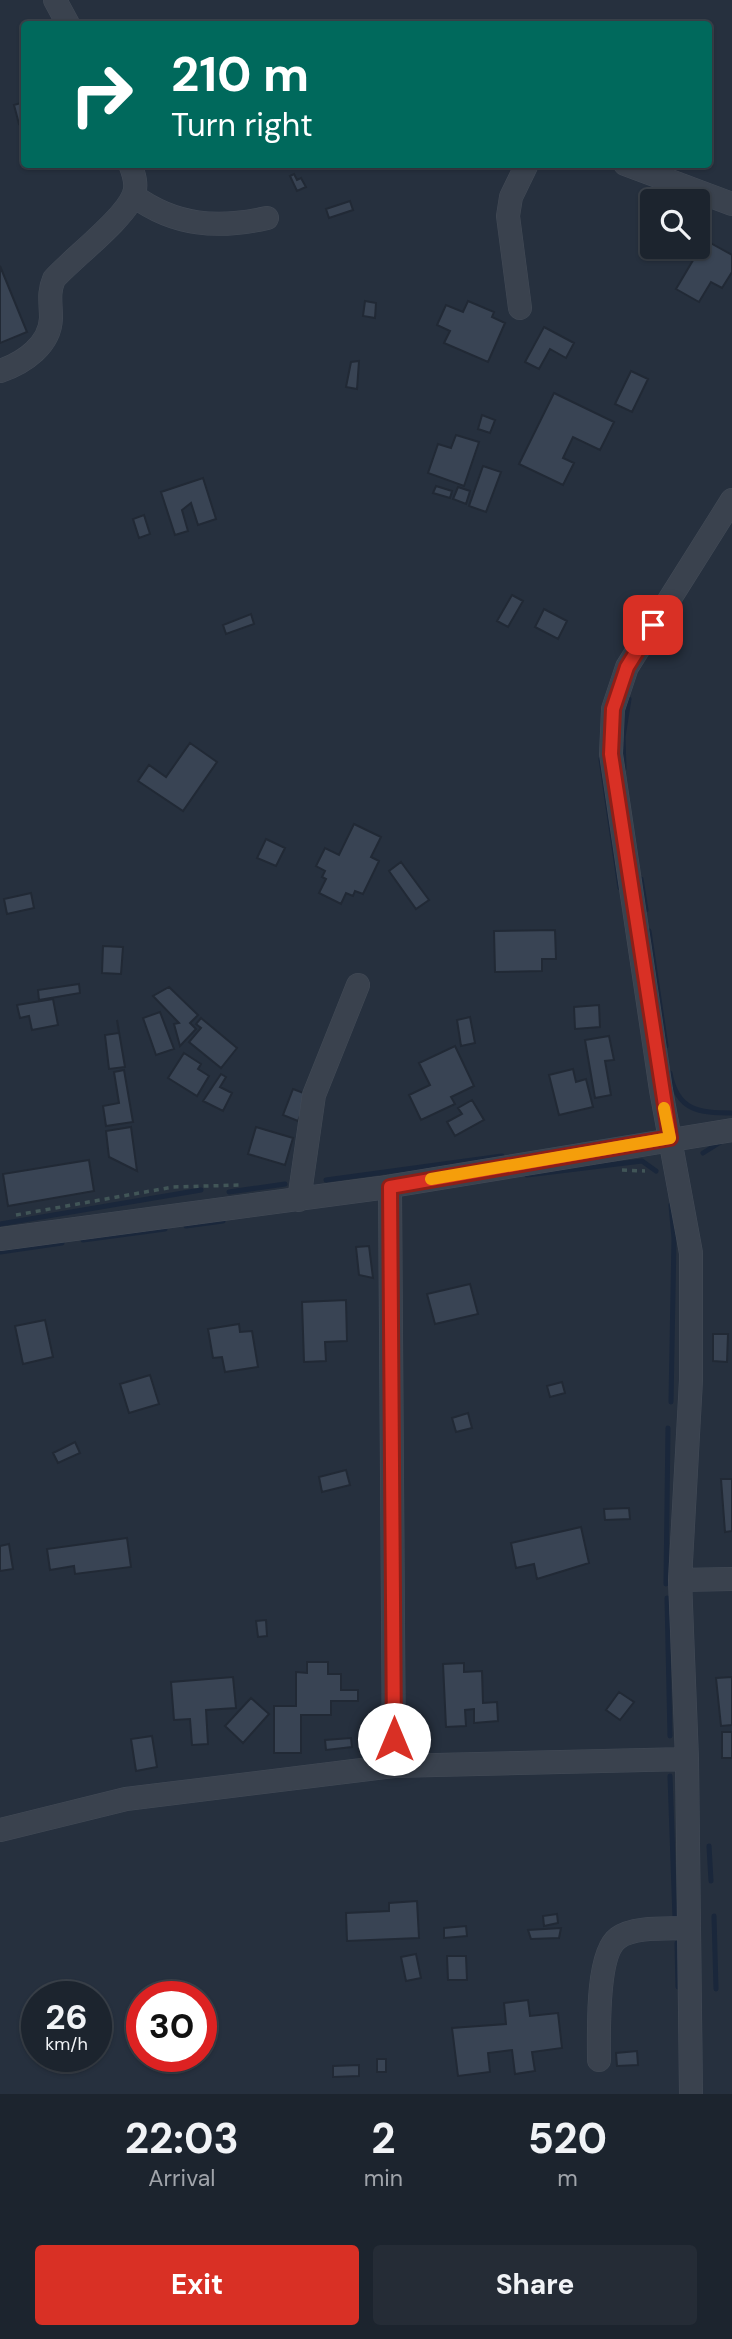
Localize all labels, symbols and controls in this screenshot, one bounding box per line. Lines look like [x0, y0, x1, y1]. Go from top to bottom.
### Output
text: 210 m [171, 42, 309, 106]
icon: right [56, 49, 147, 140]
text: Turn right [171, 104, 313, 146]
map controls [640, 189, 710, 259]
button: search [640, 189, 710, 259]
pin [623, 595, 683, 655]
icon: arrive [634, 606, 672, 644]
position arrow [357, 1702, 431, 1776]
speed limit sign: 30 [126, 1981, 217, 2072]
text: 26 [45, 1994, 88, 2040]
text: km/h [45, 2032, 88, 2056]
text: 22:03 [125, 2111, 239, 2166]
text: 2 [371, 2111, 395, 2166]
text: 520 [528, 2111, 607, 2166]
text: Arrival [148, 2163, 215, 2193]
text: min [364, 2163, 403, 2193]
text: m [557, 2163, 578, 2193]
button: Exit [35, 2245, 359, 2325]
button: Share [373, 2245, 697, 2325]

